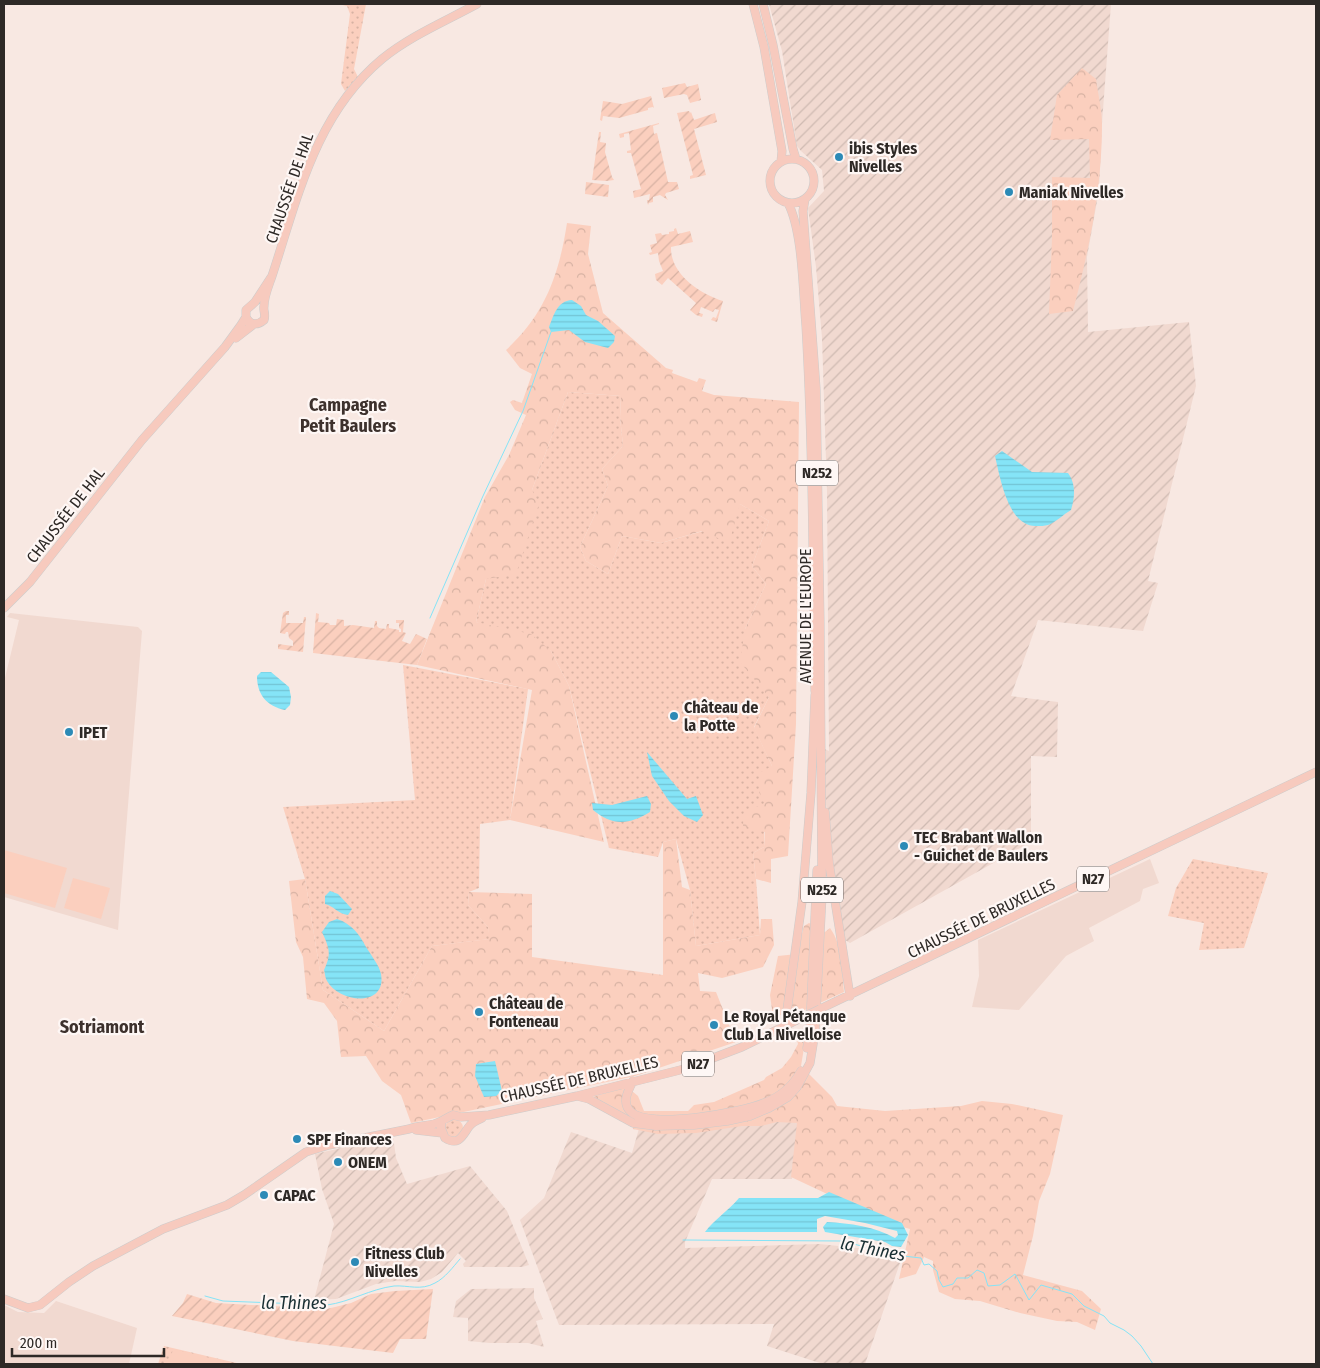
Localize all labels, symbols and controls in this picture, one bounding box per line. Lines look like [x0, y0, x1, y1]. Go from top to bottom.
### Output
street label: CHAUSSÉE DE HAL [262, 130, 317, 246]
place label: ibis Styles Nivelles [849, 139, 917, 176]
marker: ibis Styles Nivelles [833, 151, 845, 163]
place label: Maniak Nivelles [1019, 183, 1123, 202]
marker: Maniak Nivelles [1003, 186, 1015, 198]
district label: Campagne Petit Baulers [300, 394, 396, 437]
road number: N252 [796, 460, 838, 486]
street label: CHAUSSÉE DE HAL [22, 464, 108, 567]
street label: AVENUE DE L'EUROPE [796, 549, 815, 683]
place label: Château de la Potte [684, 698, 758, 735]
marker: Château de la Potte [668, 710, 680, 722]
place label: IPET [79, 723, 108, 742]
marker: IPET [63, 726, 75, 738]
place label: TEC Brabant Wallon - Guichet de Baulers [914, 828, 1048, 865]
marker: TEC Brabant Wallon - Guichet de Baulers [898, 840, 910, 852]
road number: N27 [1077, 866, 1109, 892]
street label: CHAUSSÉE DE BRUXELLES [904, 874, 1058, 962]
road number: N252 [801, 878, 843, 902]
place label: Château de Fonteneau [489, 994, 563, 1031]
marker: Château de Fonteneau [473, 1006, 485, 1018]
place label: Le Royal Pétanque Club La Nivelloise [724, 1007, 846, 1044]
district label: Sotriamont [60, 1016, 145, 1038]
marker: Le Royal Pétanque Club La Nivelloise [708, 1019, 720, 1031]
street label: CHAUSSÉE DE BRUXELLES [498, 1052, 660, 1107]
road number: N27 [682, 1052, 714, 1076]
place label: SPF Finances [307, 1130, 392, 1149]
marker: SPF Finances [291, 1133, 303, 1145]
place label: ONEM [348, 1153, 387, 1172]
marker: ONEM [332, 1156, 344, 1168]
place label: CAPAC [274, 1186, 316, 1205]
marker: CAPAC [258, 1189, 270, 1201]
water label: la Thines [839, 1232, 908, 1266]
place label: Fitness Club Nivelles [365, 1244, 445, 1281]
marker: Fitness Club Nivelles [349, 1256, 361, 1268]
water label: la Thines [261, 1292, 327, 1314]
scale bar [12, 1326, 165, 1358]
text: 200 m [20, 1334, 57, 1352]

